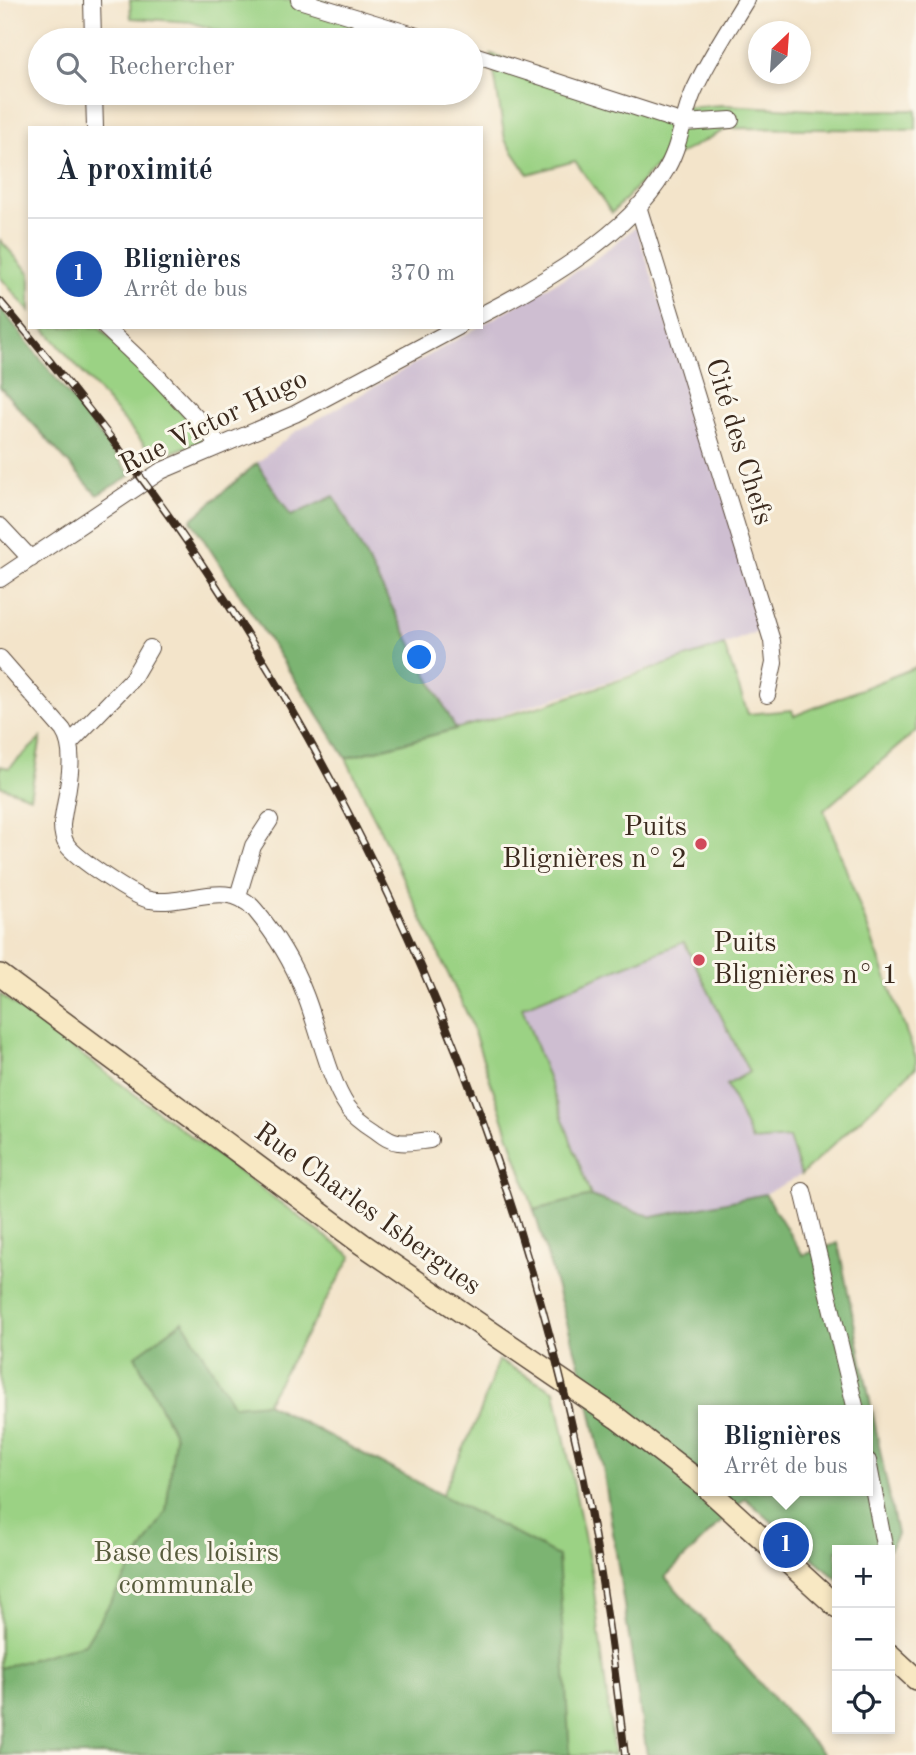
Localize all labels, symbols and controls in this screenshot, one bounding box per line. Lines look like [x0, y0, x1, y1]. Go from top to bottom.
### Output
north arrow [748, 21, 811, 84]
search box [28, 28, 483, 105]
icon: search [52, 48, 90, 86]
text: Rechercher [108, 54, 235, 80]
text: À proximité [56, 156, 213, 186]
text: Blignières [123, 247, 241, 273]
text: 1 [72, 262, 86, 285]
text: 370 m [390, 262, 455, 285]
text: Arrêt de bus [123, 278, 248, 301]
street label: Cité des Chefs [699, 355, 777, 529]
street label: Rue Victor Hugo [116, 366, 312, 480]
your location [402, 640, 436, 674]
place label: Puits Blignières n° 2 [502, 814, 687, 874]
marker: Puits Blignières n° 2 [693, 836, 709, 852]
place label: Puits Blignières n° 1 [713, 930, 898, 990]
marker: Puits Blignières n° 1 [691, 952, 707, 968]
street label: Rue Charles Isbergues [249, 1119, 485, 1301]
popup [698, 1405, 873, 1496]
text: Blignières [723, 1424, 841, 1450]
text: Arrêt de bus [723, 1455, 848, 1478]
pin: 1 [763, 1519, 809, 1571]
park label: Base des loisirs communale [93, 1540, 279, 1600]
map controls [832, 1545, 895, 1734]
button: + [832, 1545, 895, 1608]
button: − [832, 1608, 895, 1671]
button: locate [832, 1671, 895, 1734]

